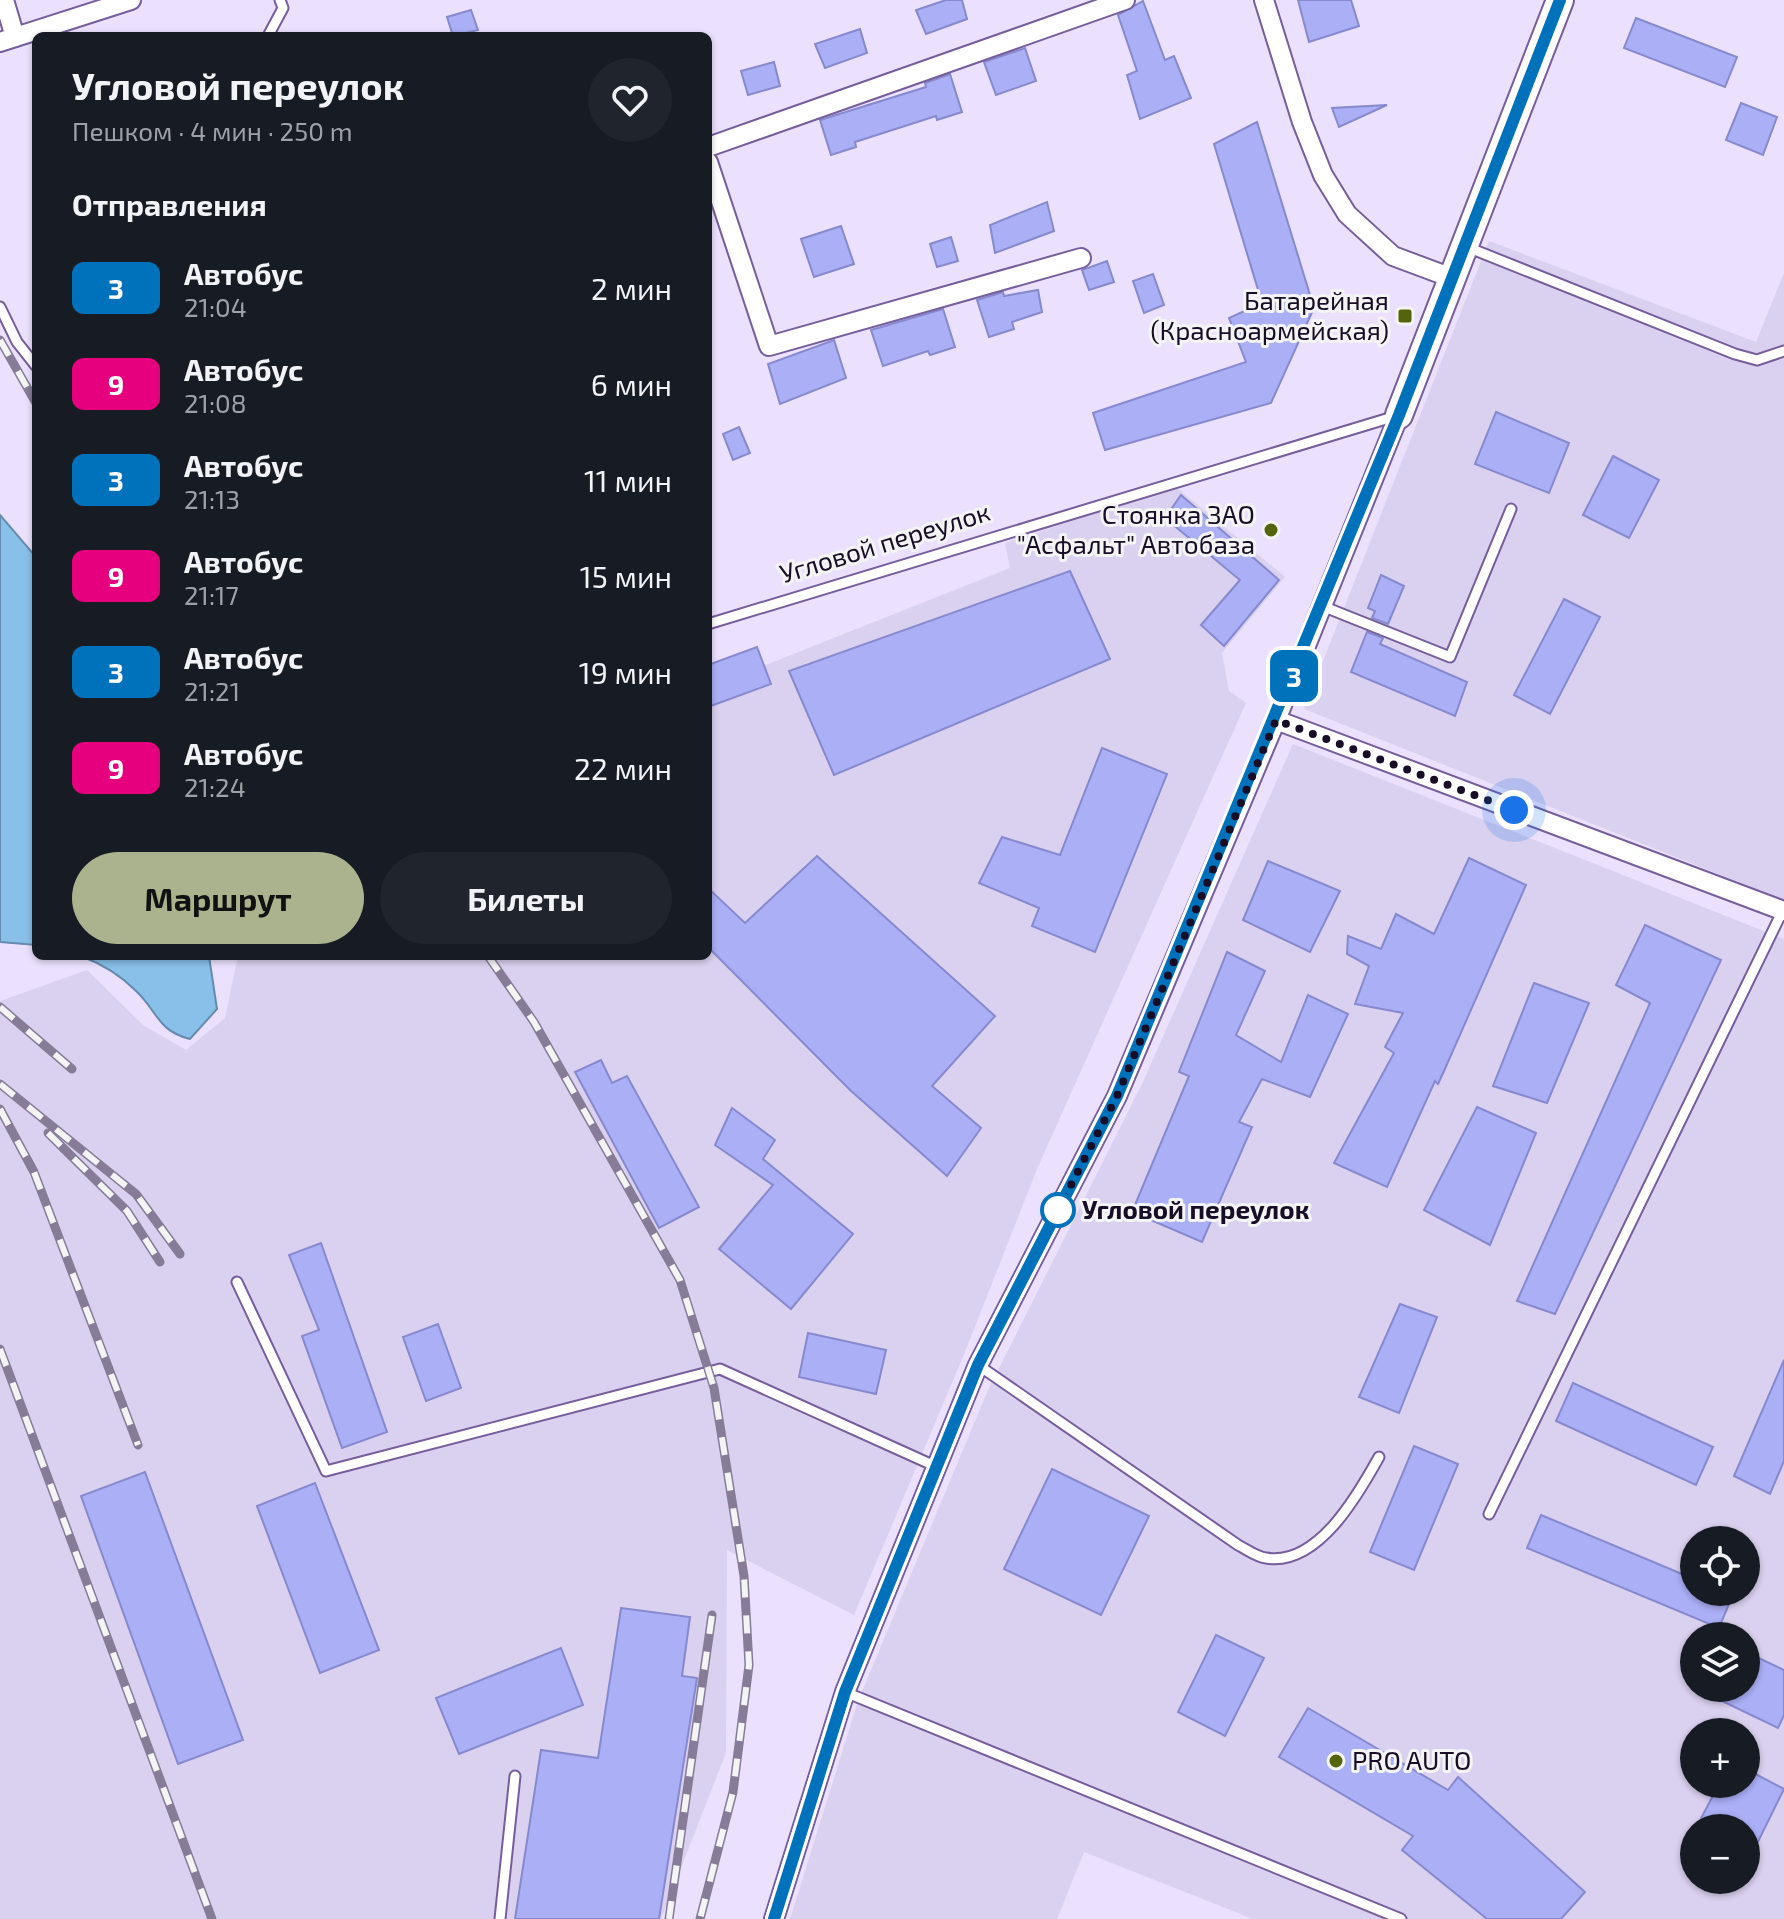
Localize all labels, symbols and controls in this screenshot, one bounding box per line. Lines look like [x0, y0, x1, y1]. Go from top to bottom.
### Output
button: heart [588, 58, 672, 142]
text: Угловой переулок [72, 62, 404, 108]
text: Пешком · 4 мин · 250 m [72, 115, 352, 146]
text: Отправления [72, 186, 267, 222]
text: Автобус [184, 255, 303, 291]
text: 2 мин [591, 270, 672, 306]
text: 3 [108, 271, 124, 305]
place label: Батарейная (Красноармейская) [1150, 284, 1389, 345]
text: 21:04 [184, 291, 247, 322]
marker: Батарейная (Красноармейская) [1396, 307, 1414, 325]
text: Автобус [184, 351, 303, 387]
text: 6 мин [591, 366, 672, 402]
text: 9 [108, 367, 124, 401]
text: 21:08 [184, 387, 247, 418]
text: Автобус [184, 447, 303, 483]
text: 11 мин [584, 462, 672, 498]
text: 3 [108, 463, 124, 497]
text: 21:13 [184, 483, 240, 514]
street label: Угловой переулок [776, 495, 994, 589]
place label: Стоянка ЗАО "Асфальт" Автобаза [1017, 498, 1255, 559]
marker: Стоянка ЗАО "Асфальт" Автобаза [1262, 521, 1280, 539]
text: Автобус [184, 543, 303, 579]
text: 15 мин [580, 558, 672, 594]
text: 9 [108, 559, 124, 593]
text: 21:17 [184, 579, 239, 610]
text: Автобус [184, 639, 303, 675]
line badge: 3 [1268, 650, 1320, 702]
text: 19 мин [579, 654, 672, 690]
text: 3 [108, 655, 124, 689]
text: 3 [1286, 659, 1302, 693]
text: 21:21 [184, 675, 240, 706]
text: Автобус [184, 735, 303, 771]
text: 22 мин [574, 750, 672, 786]
text: 9 [108, 751, 124, 785]
text: 21:24 [184, 771, 246, 802]
your location [1494, 790, 1534, 830]
button: Маршрут [72, 852, 364, 944]
button: Билеты [380, 852, 672, 944]
marker: Угловой переулок [1041, 1193, 1075, 1227]
place label: Угловой переулок [1082, 1193, 1310, 1224]
map controls [1680, 1526, 1760, 1894]
button: locate [1680, 1526, 1760, 1606]
button: layers [1680, 1622, 1760, 1702]
button: + [1680, 1718, 1760, 1798]
place label: PRO AUTO [1352, 1744, 1471, 1775]
marker: PRO AUTO [1327, 1752, 1345, 1770]
button: − [1680, 1814, 1760, 1894]

